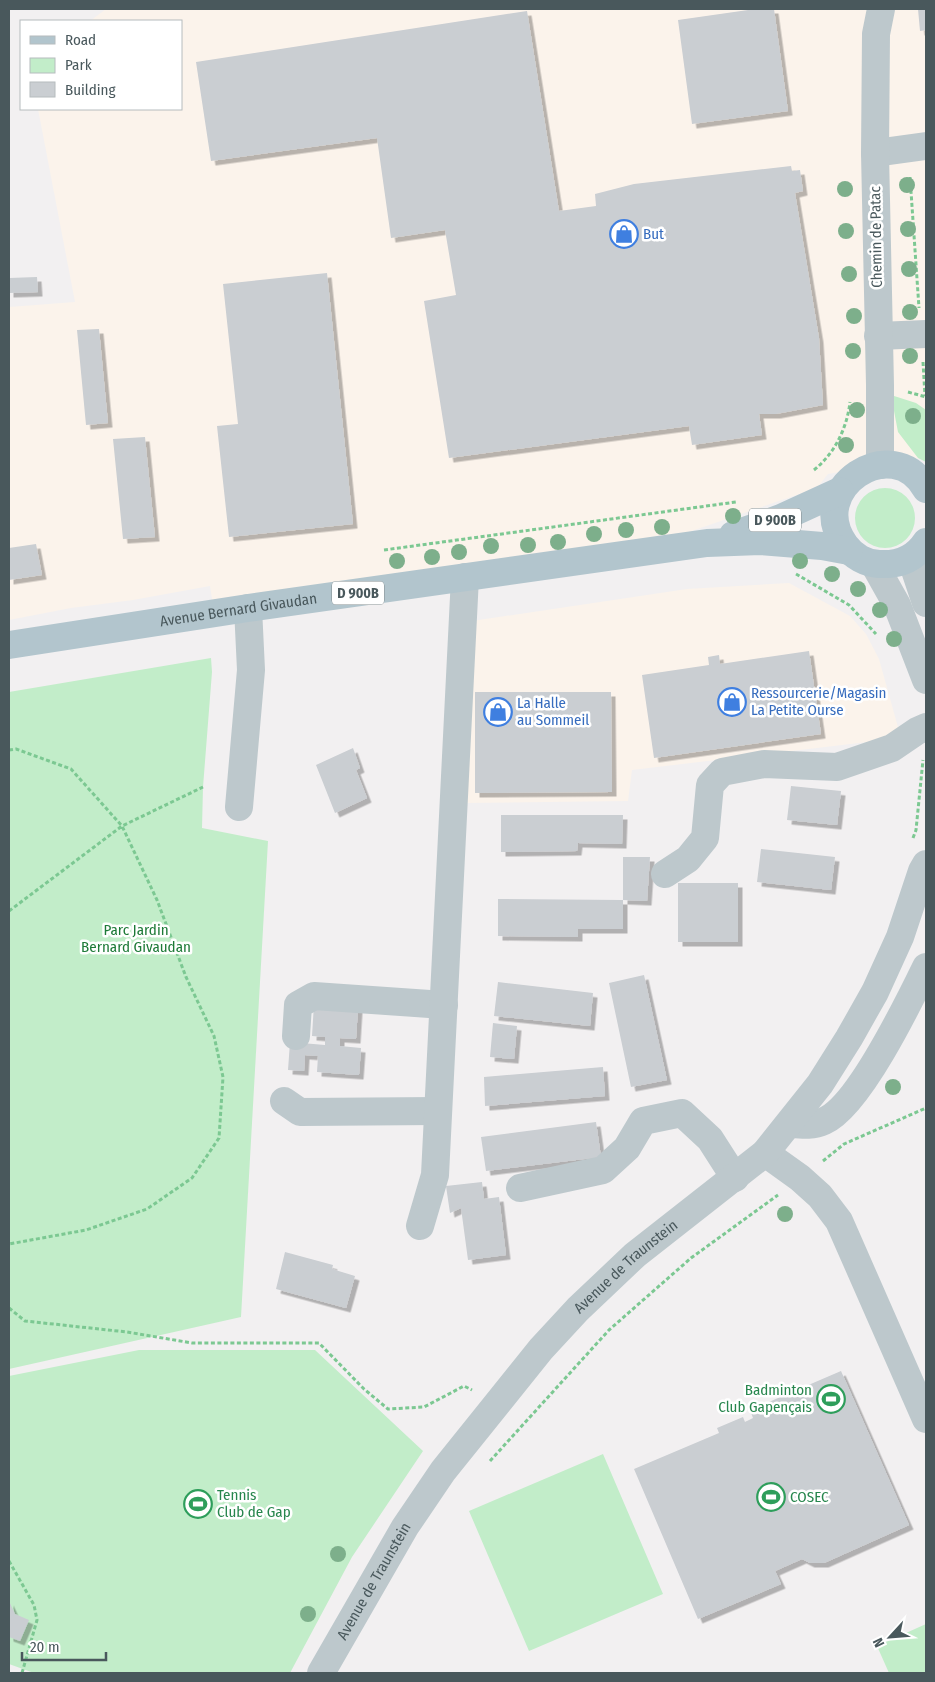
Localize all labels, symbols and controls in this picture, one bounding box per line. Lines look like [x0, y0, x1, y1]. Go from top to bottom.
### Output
legend [20, 20, 182, 110]
text: Road [65, 31, 96, 49]
text: Park [65, 56, 92, 74]
text: Building [65, 81, 116, 99]
street label: Chemin de Patac [866, 186, 886, 288]
shop icon: But [609, 219, 639, 249]
place label: But [643, 225, 664, 243]
road number: D 900B [749, 508, 801, 532]
road number: D 900B [332, 582, 384, 604]
street label: Avenue Bernard Givaudan [159, 589, 318, 631]
place label: Ressourcerie/Magasin La Petite Ourse [751, 684, 887, 719]
shop icon: Ressourcerie/Magasin La Petite Ourse [717, 687, 747, 717]
place label: La Halle au Sommeil [517, 694, 589, 729]
shop icon: La Halle au Sommeil [483, 697, 513, 727]
park label: Parc Jardin Bernard Givaudan [81, 921, 191, 956]
street label: Avenue de Traunstein [570, 1216, 681, 1317]
place label: Badminton Club Gapençais [718, 1381, 812, 1416]
sports icon: Badminton Club Gapençais [816, 1384, 846, 1414]
sports icon: COSEC [756, 1482, 786, 1512]
place label: Tennis Club de Gap [217, 1486, 291, 1521]
place label: COSEC [790, 1488, 829, 1506]
sports icon: Tennis Club de Gap [183, 1489, 213, 1519]
street label: Avenue de Traunstein [333, 1519, 415, 1643]
north arrow [865, 1612, 915, 1662]
scale bar [22, 1630, 106, 1662]
text: N [869, 1635, 888, 1650]
text: 20 m [30, 1638, 60, 1656]

